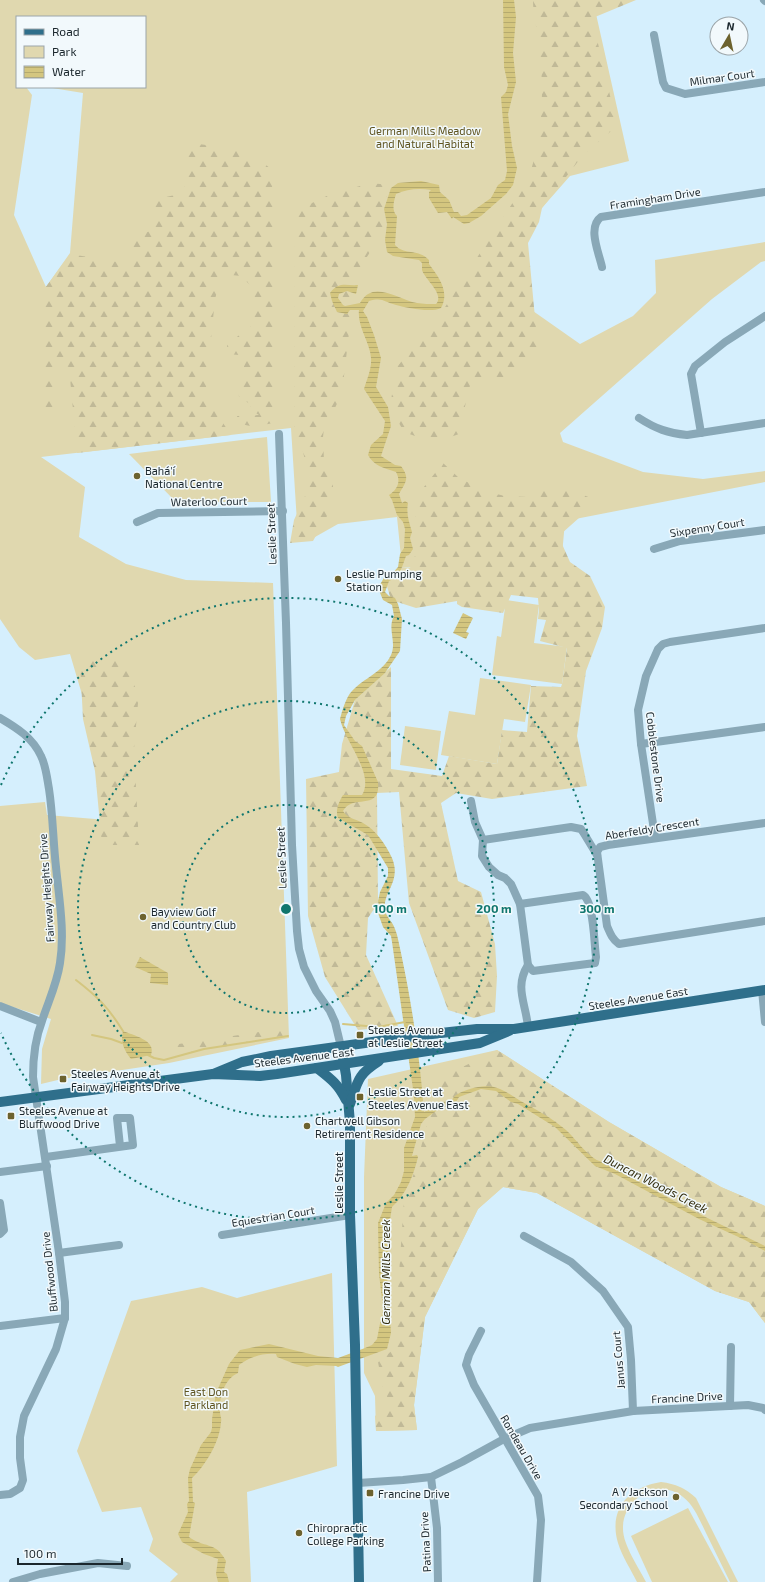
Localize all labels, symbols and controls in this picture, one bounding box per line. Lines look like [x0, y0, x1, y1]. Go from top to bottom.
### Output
legend [16, 16, 146, 88]
north arrow [709, 16, 749, 56]
text: N [726, 19, 736, 33]
text: Road [52, 24, 80, 38]
text: Park [52, 44, 77, 58]
text: Water [52, 64, 86, 78]
street label: Milmar Court [689, 66, 755, 88]
park label: German Mills Meadow and Natural Habitat [369, 124, 481, 150]
street label: Framingham Drive [609, 184, 701, 212]
place label: Bahá'í National Centre [145, 464, 223, 490]
marker: Bahá'í National Centre [132, 471, 142, 481]
street label: Waterloo Court [171, 494, 247, 508]
street label: Leslie Street [263, 503, 279, 565]
street label: Sixpenny Court [669, 515, 745, 539]
place label: Leslie Pumping Station [346, 567, 422, 593]
marker: Leslie Pumping Station [333, 574, 343, 584]
street label: Cobblestone Drive [644, 711, 668, 803]
street label: Aberfeldy Crescent [604, 814, 700, 842]
street label: Leslie Street [273, 827, 289, 889]
street label: Fairway Heights Drive [36, 833, 56, 943]
text: 100 m [373, 901, 407, 915]
text: 200 m [476, 901, 512, 915]
text: 300 m [579, 901, 615, 915]
centre of rings [279, 902, 293, 916]
place label: Bayview Golf and Country Club [151, 905, 236, 931]
marker: Bayview Golf and Country Club [138, 912, 148, 922]
street label: Steeles Avenue East [587, 984, 689, 1012]
place label: Steeles Avenue at Leslie Street [368, 1023, 444, 1049]
marker: Steeles Avenue at Leslie Street [355, 1030, 365, 1040]
street label: Steeles Avenue East [253, 1044, 355, 1070]
place label: Steeles Avenue at Fairway Heights Drive [71, 1067, 180, 1093]
marker: Steeles Avenue at Fairway Heights Drive [58, 1074, 68, 1084]
place label: Leslie Street at Steeles Avenue East [368, 1085, 468, 1111]
marker: Leslie Street at Steeles Avenue East [355, 1092, 365, 1102]
place label: Steeles Avenue at Bluffwood Drive [19, 1104, 108, 1130]
marker: Steeles Avenue at Bluffwood Drive [6, 1111, 16, 1121]
place label: Chartwell Gibson Retirement Residence [315, 1114, 424, 1140]
marker: Chartwell Gibson Retirement Residence [302, 1121, 312, 1131]
water label: Duncan Woods Creek [602, 1151, 710, 1215]
street label: Leslie Street [332, 1152, 345, 1214]
street label: Equestrian Court [231, 1203, 315, 1229]
water label: German Mills Creek [378, 1219, 392, 1325]
street label: Bluffwood Drive [38, 1231, 60, 1313]
street label: Janus Court [609, 1331, 627, 1389]
park label: East Don Parkland [184, 1385, 228, 1411]
street label: Francine Drive [651, 1389, 723, 1405]
street label: Rondeau Drive [498, 1412, 546, 1482]
place label: A Y Jackson Secondary School [580, 1485, 669, 1511]
place label: Francine Drive [378, 1487, 450, 1500]
marker: Francine Drive [365, 1488, 375, 1498]
marker: A Y Jackson Secondary School [671, 1492, 681, 1502]
street label: Patina Drive [417, 1511, 433, 1573]
place label: Chiropractic College Parking [307, 1521, 384, 1547]
marker: Chiropractic College Parking [294, 1528, 304, 1538]
scale bar [18, 1540, 122, 1566]
text: 100 m [24, 1546, 56, 1560]

